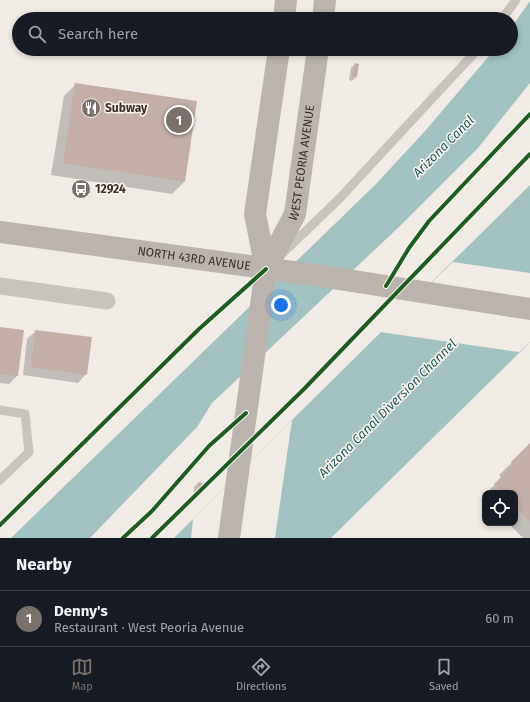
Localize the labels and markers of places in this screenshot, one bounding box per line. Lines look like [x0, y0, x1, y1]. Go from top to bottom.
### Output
restaurant icon: Subway [80, 97, 102, 119]
place label: Subway [105, 101, 148, 115]
pin: 1 [166, 105, 192, 135]
bus stop icon: 12924 [70, 178, 92, 200]
place label: 12924 [95, 182, 126, 196]

